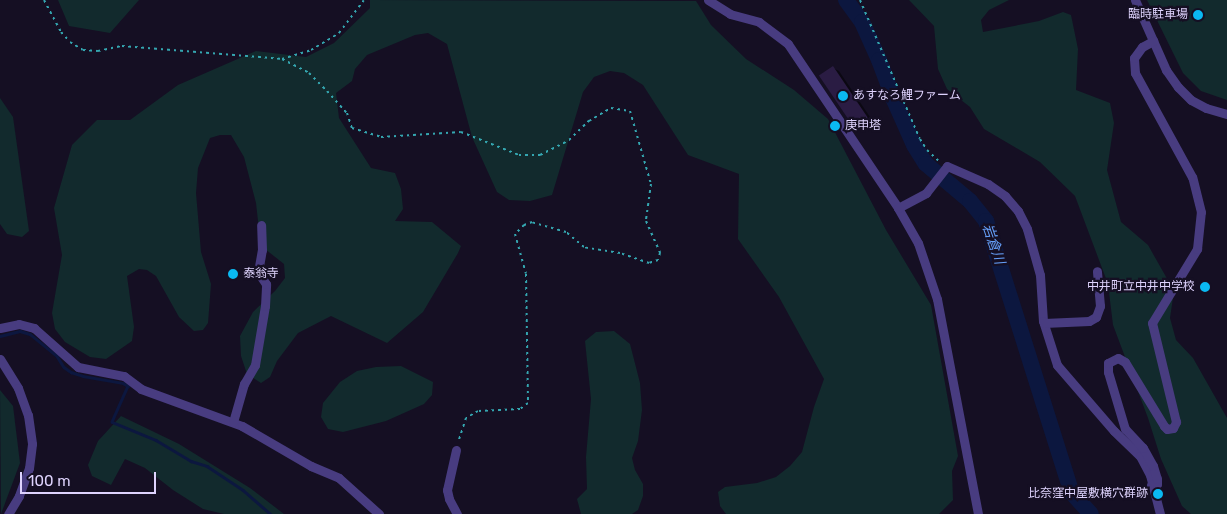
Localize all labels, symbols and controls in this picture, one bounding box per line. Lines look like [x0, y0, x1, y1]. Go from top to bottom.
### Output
place label: 臨時駐車場 [1128, 8, 1188, 22]
marker: 臨時駐車場 [1192, 9, 1204, 21]
place label: あすなろ鯉ファーム [853, 89, 961, 103]
marker: あすなろ鯉ファーム [837, 90, 849, 102]
place label: 庚申塔 [845, 119, 881, 133]
marker: 庚申塔 [829, 120, 841, 132]
water label: 岩倉川 [978, 221, 1008, 267]
place label: 泰翁寺 [243, 267, 279, 281]
marker: 泰翁寺 [227, 268, 239, 280]
place label: 中井町立中井中学校 [1087, 280, 1195, 294]
marker: 中井町立中井中学校 [1199, 281, 1211, 293]
scale bar [22, 462, 159, 494]
text: 100 m [28, 472, 70, 490]
place label: 比奈窪中屋敷横穴群跡 [1028, 487, 1148, 501]
marker: 比奈窪中屋敷横穴群跡 [1152, 488, 1164, 500]

